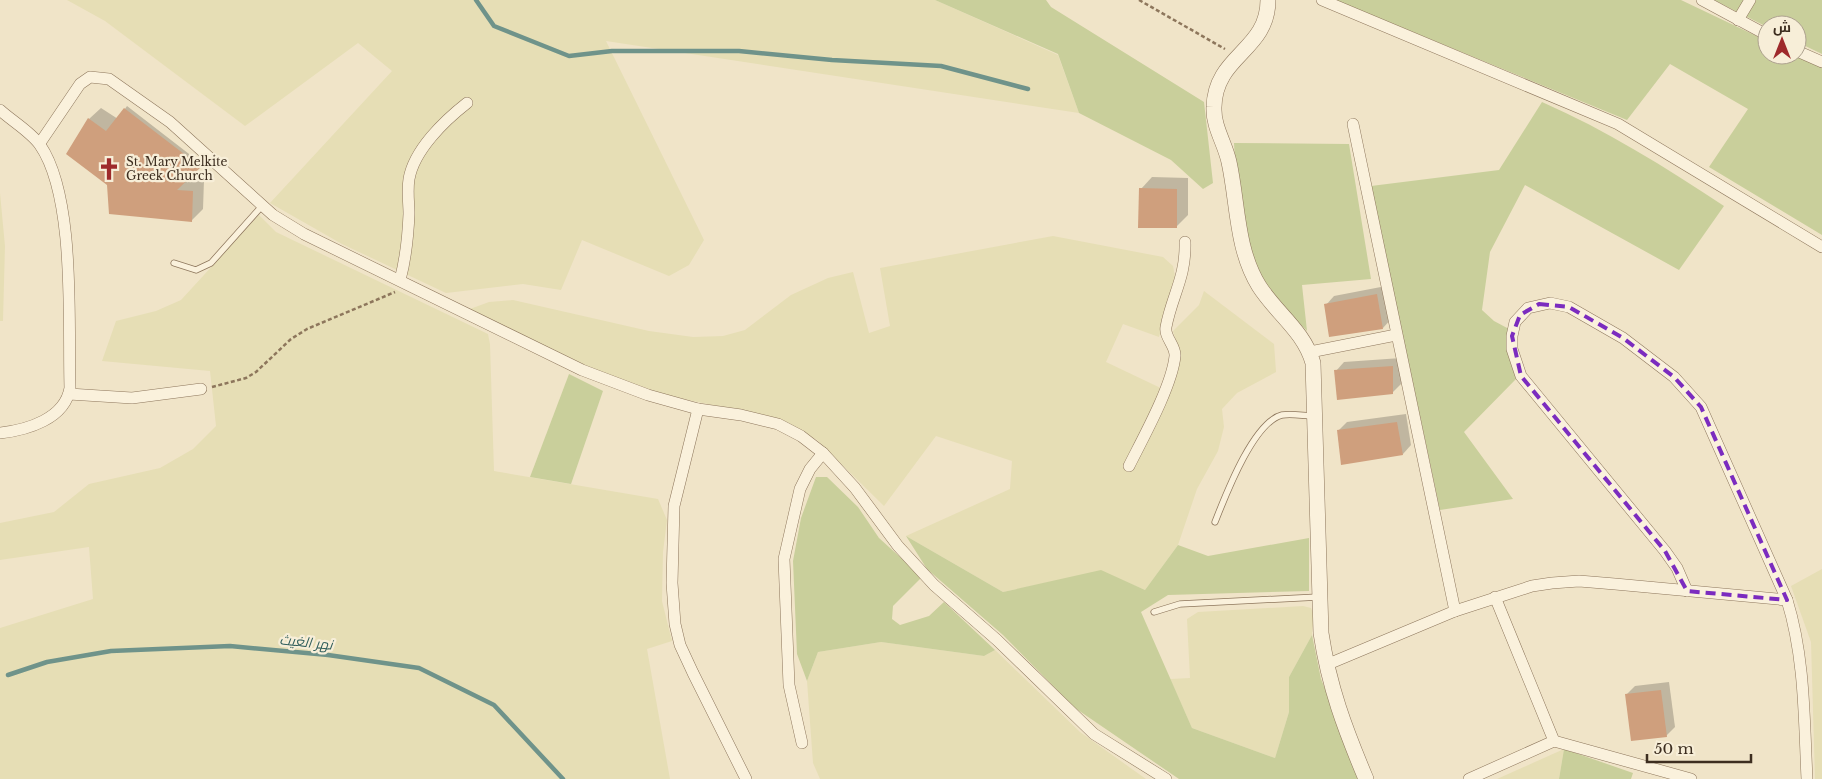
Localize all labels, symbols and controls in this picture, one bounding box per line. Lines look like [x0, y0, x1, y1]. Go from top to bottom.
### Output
north arrow [1757, 15, 1807, 65]
text: ش [1773, 18, 1791, 36]
place label: St. Mary Melkite Greek Church [126, 154, 228, 183]
church icon: St. Mary Melkite Greek Church [96, 156, 122, 182]
water label: نهر الغيث [279, 630, 335, 654]
scale bar [1647, 732, 1751, 764]
text: 50 m [1654, 739, 1694, 758]

